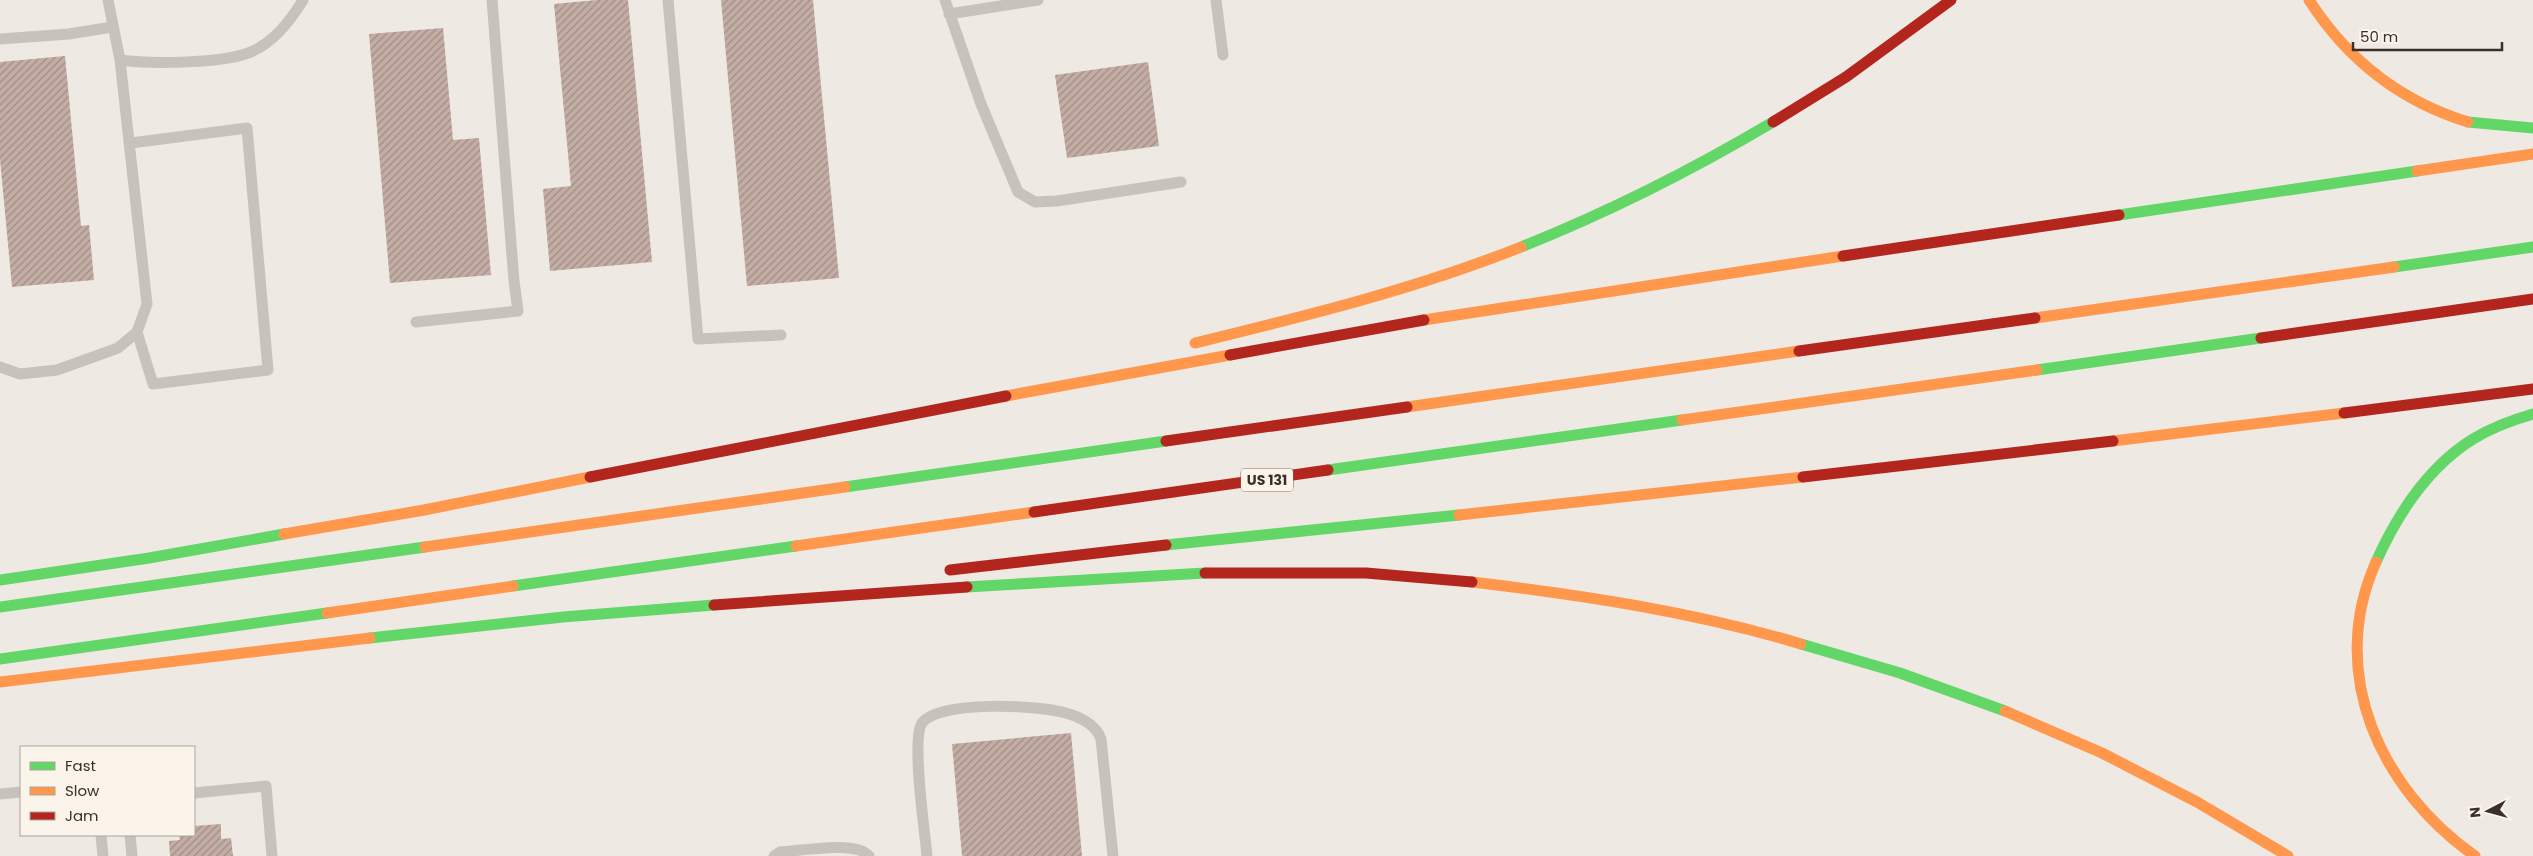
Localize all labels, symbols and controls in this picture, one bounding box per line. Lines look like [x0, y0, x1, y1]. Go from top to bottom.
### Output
scale bar [2353, 20, 2502, 52]
text: 50 m [2360, 26, 2398, 47]
road number: US 131 [1241, 468, 1293, 492]
legend [20, 746, 195, 836]
text: Fast [65, 755, 96, 776]
text: Slow [65, 780, 100, 801]
north arrow [2463, 786, 2513, 836]
text: Jam [65, 805, 99, 826]
text: N [2465, 806, 2486, 819]

